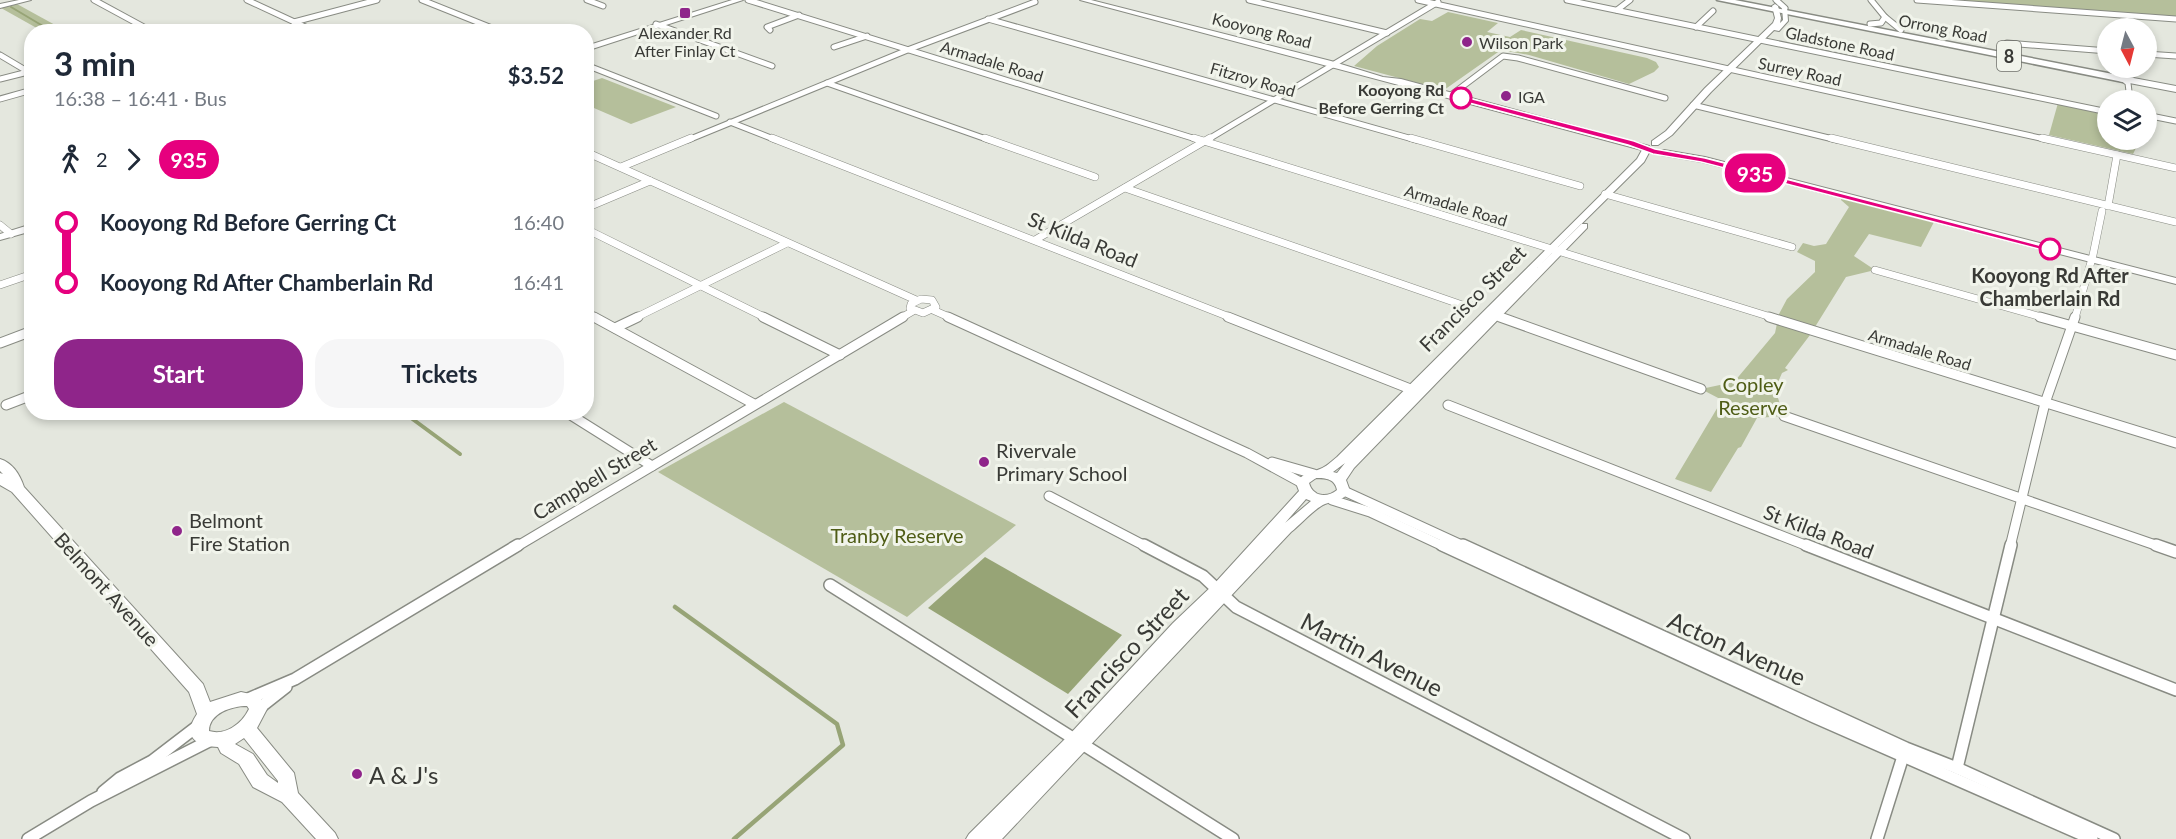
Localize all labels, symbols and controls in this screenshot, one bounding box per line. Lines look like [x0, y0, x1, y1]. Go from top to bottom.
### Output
marker: Alexander Rd After Finlay Ct [678, 6, 692, 20]
street label: Kooyong Road [1210, 8, 1314, 52]
street label: Orrong Road [1897, 10, 1989, 46]
north arrow [2097, 18, 2157, 78]
map controls [2097, 18, 2157, 150]
street label: Gladstone Road [1784, 22, 1896, 64]
place label: Alexander Rd After Finlay Ct [635, 23, 736, 60]
place label: Wilson Park [1479, 33, 1564, 52]
marker: Wilson Park [1460, 35, 1474, 49]
street label: Armadale Road [938, 36, 1046, 86]
road number: 8 [1997, 41, 2021, 71]
text: 3 min [54, 43, 136, 83]
street label: Surrey Road [1757, 53, 1843, 89]
street label: Fitzroy Road [1208, 58, 1298, 100]
text: $3.52 [508, 62, 564, 89]
place label: Kooyong Rd Before Gerring Ct [1319, 80, 1444, 117]
text: 16:38 – 16:41 · Bus [54, 86, 227, 110]
marker: Kooyong Rd Before Gerring Ct [1450, 87, 1472, 109]
place label: IGA [1518, 87, 1545, 106]
marker: IGA [1499, 89, 1513, 103]
button: layers [2097, 90, 2157, 150]
icon: walk [54, 143, 87, 176]
icon: forward [117, 143, 150, 176]
text: 2 [96, 147, 108, 171]
text: 935 [171, 147, 207, 172]
line badge: 935 [1720, 154, 1790, 192]
text: 935 [1737, 161, 1773, 186]
street label: Armadale Road [1402, 180, 1510, 230]
street label: St Kilda Road [1025, 206, 1141, 272]
text: Kooyong Rd Before Gerring Ct [100, 209, 396, 236]
text: 16:40 [513, 210, 564, 234]
marker: Kooyong Rd After Chamberlain Rd [2039, 238, 2061, 260]
street label: Francisco Street [1414, 240, 1530, 356]
place label: Kooyong Rd After Chamberlain Rd [1971, 263, 2129, 310]
text: Kooyong Rd After Chamberlain Rd [100, 269, 433, 296]
text: 16:41 [513, 270, 564, 294]
street label: Armadale Road [1866, 324, 1974, 374]
button: Start [54, 339, 303, 408]
button: Tickets [315, 339, 564, 408]
park label: Copley Reserve [1718, 372, 1788, 419]
street label: Campbell Street [528, 432, 660, 524]
place label: Rivervale Primary School [996, 438, 1127, 485]
marker: Rivervale Primary School [977, 455, 991, 469]
street label: St Kilda Road [1761, 499, 1877, 563]
place label: Belmont Fire Station [189, 508, 290, 555]
park label: Tranby Reserve [830, 523, 964, 547]
marker: Belmont Fire Station [170, 524, 184, 538]
street label: Belmont Avenue [50, 527, 164, 651]
street label: Francisco Street [1058, 580, 1194, 723]
street label: Acton Avenue [1664, 605, 1810, 691]
street label: Martin Avenue [1296, 606, 1448, 702]
place label: A & J's [369, 760, 438, 789]
marker: A & J's [350, 767, 364, 781]

